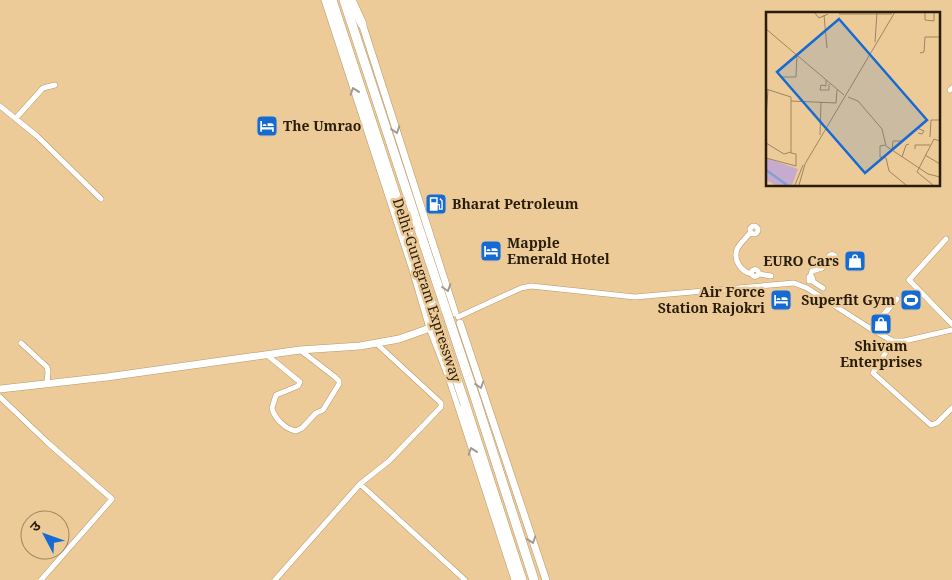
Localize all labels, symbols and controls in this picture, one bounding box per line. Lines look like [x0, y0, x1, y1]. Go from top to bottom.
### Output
inset map [766, 12, 940, 186]
one-way arrow [349, 87, 359, 96]
hotel icon: The Umrao [255, 114, 279, 138]
place label: The Umrao [283, 116, 361, 135]
one-way arrow [390, 125, 400, 133]
fuel station icon: Bharat Petroleum [424, 192, 448, 216]
place label: Bharat Petroleum [452, 194, 579, 213]
street label: Delhi-Gurugram Expressway [389, 195, 466, 384]
place label: Mapple Emerald Hotel [507, 233, 610, 268]
hotel icon: Mapple Emerald Hotel [479, 239, 503, 263]
shop icon: EURO Cars [843, 249, 867, 273]
place label: EURO Cars [763, 251, 839, 270]
place label: Air Force Station Rajokri [658, 282, 765, 317]
one-way arrow [441, 283, 451, 292]
hotel icon: Air Force Station Rajokri [769, 288, 793, 312]
sports icon: Superfit Gym [899, 288, 923, 312]
place label: Superfit Gym [801, 290, 895, 309]
shop icon: Shivam Enterprises [869, 312, 893, 336]
place label: Shivam Enterprises [840, 336, 922, 371]
one-way arrow [475, 381, 485, 389]
one-way arrow [468, 447, 478, 455]
north arrow [20, 510, 70, 560]
text: उ [25, 516, 45, 535]
one-way arrow [526, 535, 536, 543]

